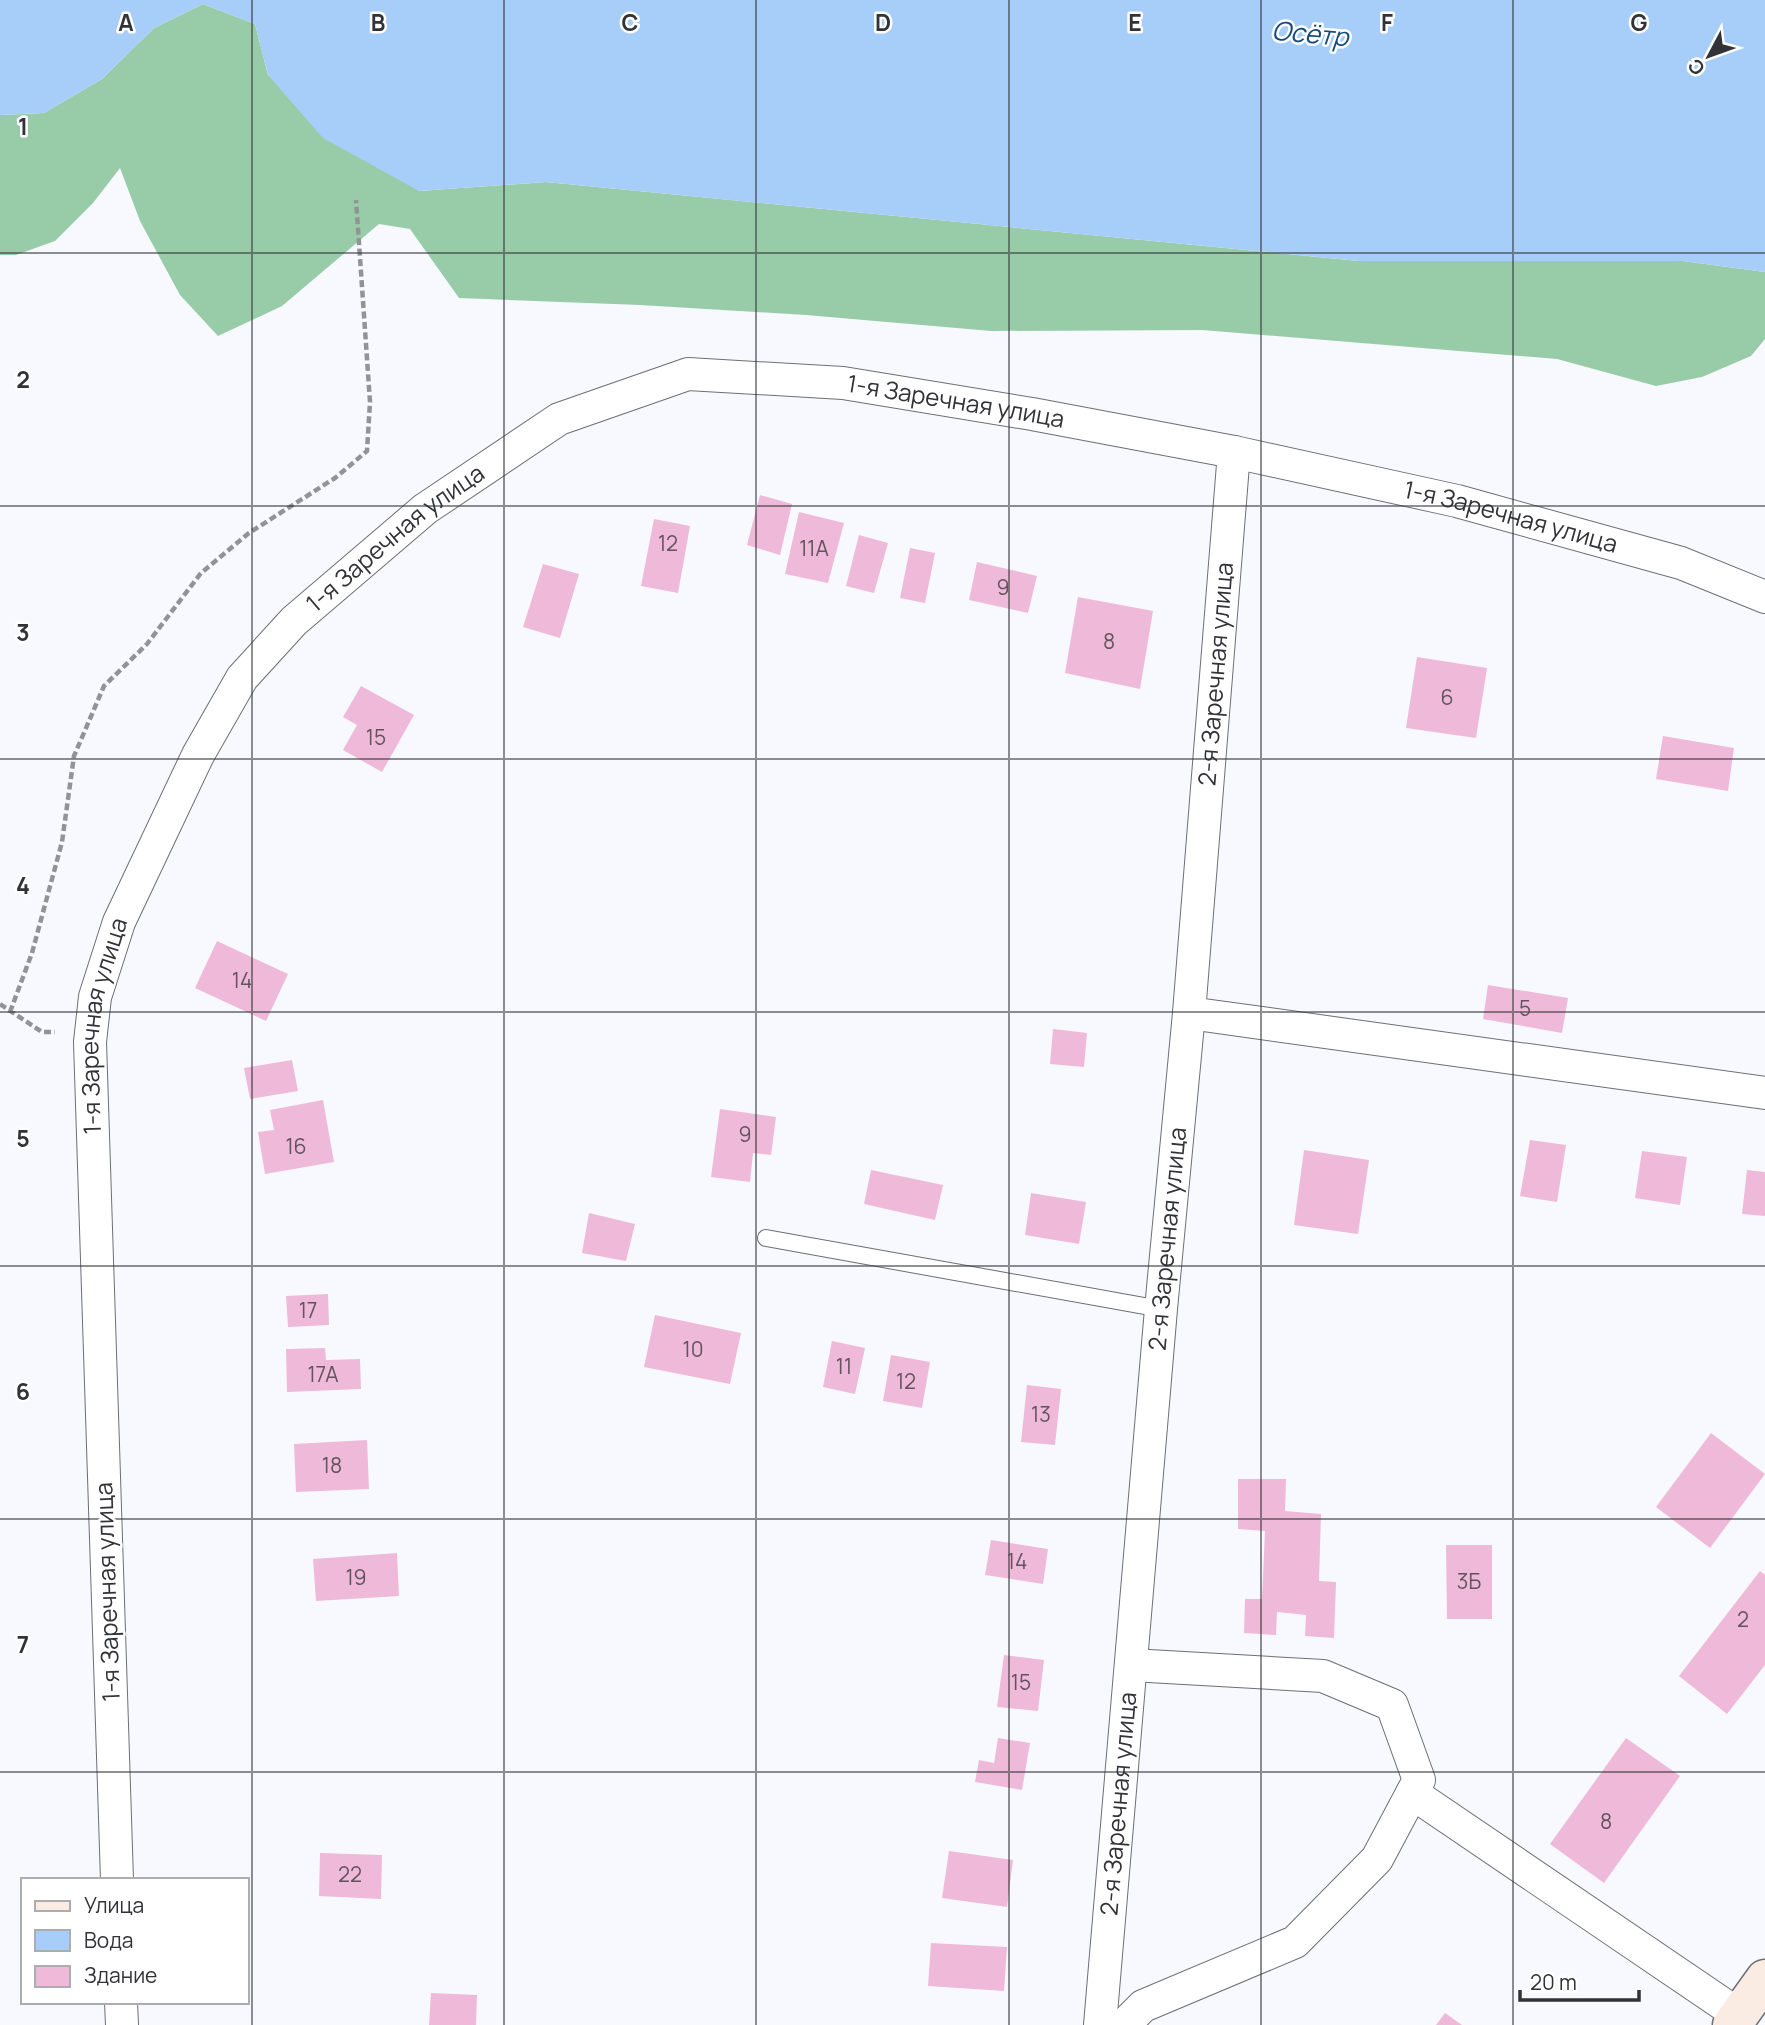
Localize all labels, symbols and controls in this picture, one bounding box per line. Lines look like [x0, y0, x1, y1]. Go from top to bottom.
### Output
text: A [118, 6, 134, 38]
text: B [371, 6, 385, 38]
text: C [622, 6, 639, 38]
text: D [875, 6, 891, 38]
text: E [1128, 6, 1142, 38]
text: F [1381, 6, 1393, 38]
text: G [1631, 6, 1648, 38]
water label: Осётр [1270, 12, 1352, 54]
north arrow [1674, 21, 1744, 91]
text: С [1682, 53, 1711, 81]
text: 1 [18, 110, 28, 142]
text: 2 [16, 363, 30, 395]
street label: 1-я Заречная улица [845, 366, 1068, 435]
street label: 1-я Заречная улица [298, 456, 490, 619]
street label: 1-я Заречная улица [1401, 472, 1622, 560]
house number: 12 [658, 529, 678, 557]
house number: 11А [799, 534, 829, 562]
street label: 2-я Заречная улица [1189, 561, 1240, 787]
house number: 9 [996, 573, 1010, 601]
text: 3 [16, 616, 30, 648]
house number: 8 [1103, 627, 1115, 655]
house number: 6 [1440, 683, 1454, 711]
house number: 15 [366, 723, 386, 751]
text: 4 [16, 869, 30, 901]
street label: 1-я Заречная улица [72, 913, 134, 1135]
house number: 14 [232, 966, 252, 994]
house number: 5 [1519, 994, 1531, 1022]
house number: 9 [738, 1120, 752, 1148]
text: 5 [16, 1122, 30, 1154]
street label: 2-я Заречная улица [1140, 1126, 1193, 1352]
house number: 16 [285, 1132, 307, 1160]
house number: 17 [299, 1296, 317, 1324]
house number: 10 [683, 1335, 704, 1363]
house number: 11 [836, 1352, 852, 1380]
house number: 17А [307, 1360, 339, 1388]
house number: 12 [896, 1367, 916, 1395]
text: 6 [16, 1375, 30, 1407]
house number: 13 [1031, 1400, 1051, 1428]
house number: 18 [322, 1451, 342, 1479]
street label: 1-я Заречная улица [86, 1482, 127, 1702]
house number: 14 [1007, 1547, 1027, 1575]
house number: 19 [345, 1563, 367, 1591]
house number: 3Б [1457, 1567, 1481, 1595]
house number: 2 [1737, 1605, 1749, 1633]
text: 7 [17, 1628, 29, 1660]
house number: 15 [1011, 1668, 1031, 1696]
street label: 2-я Заречная улица [1091, 1691, 1143, 1917]
house number: 8 [1600, 1807, 1612, 1835]
house number: 22 [338, 1860, 362, 1888]
legend [21, 1878, 248, 2004]
text: Улица [84, 1891, 144, 1919]
text: Вода [84, 1926, 134, 1954]
scale bar [1520, 1958, 1639, 2002]
text: Здание [84, 1961, 157, 1989]
text: 20 m [1530, 1968, 1577, 1996]

